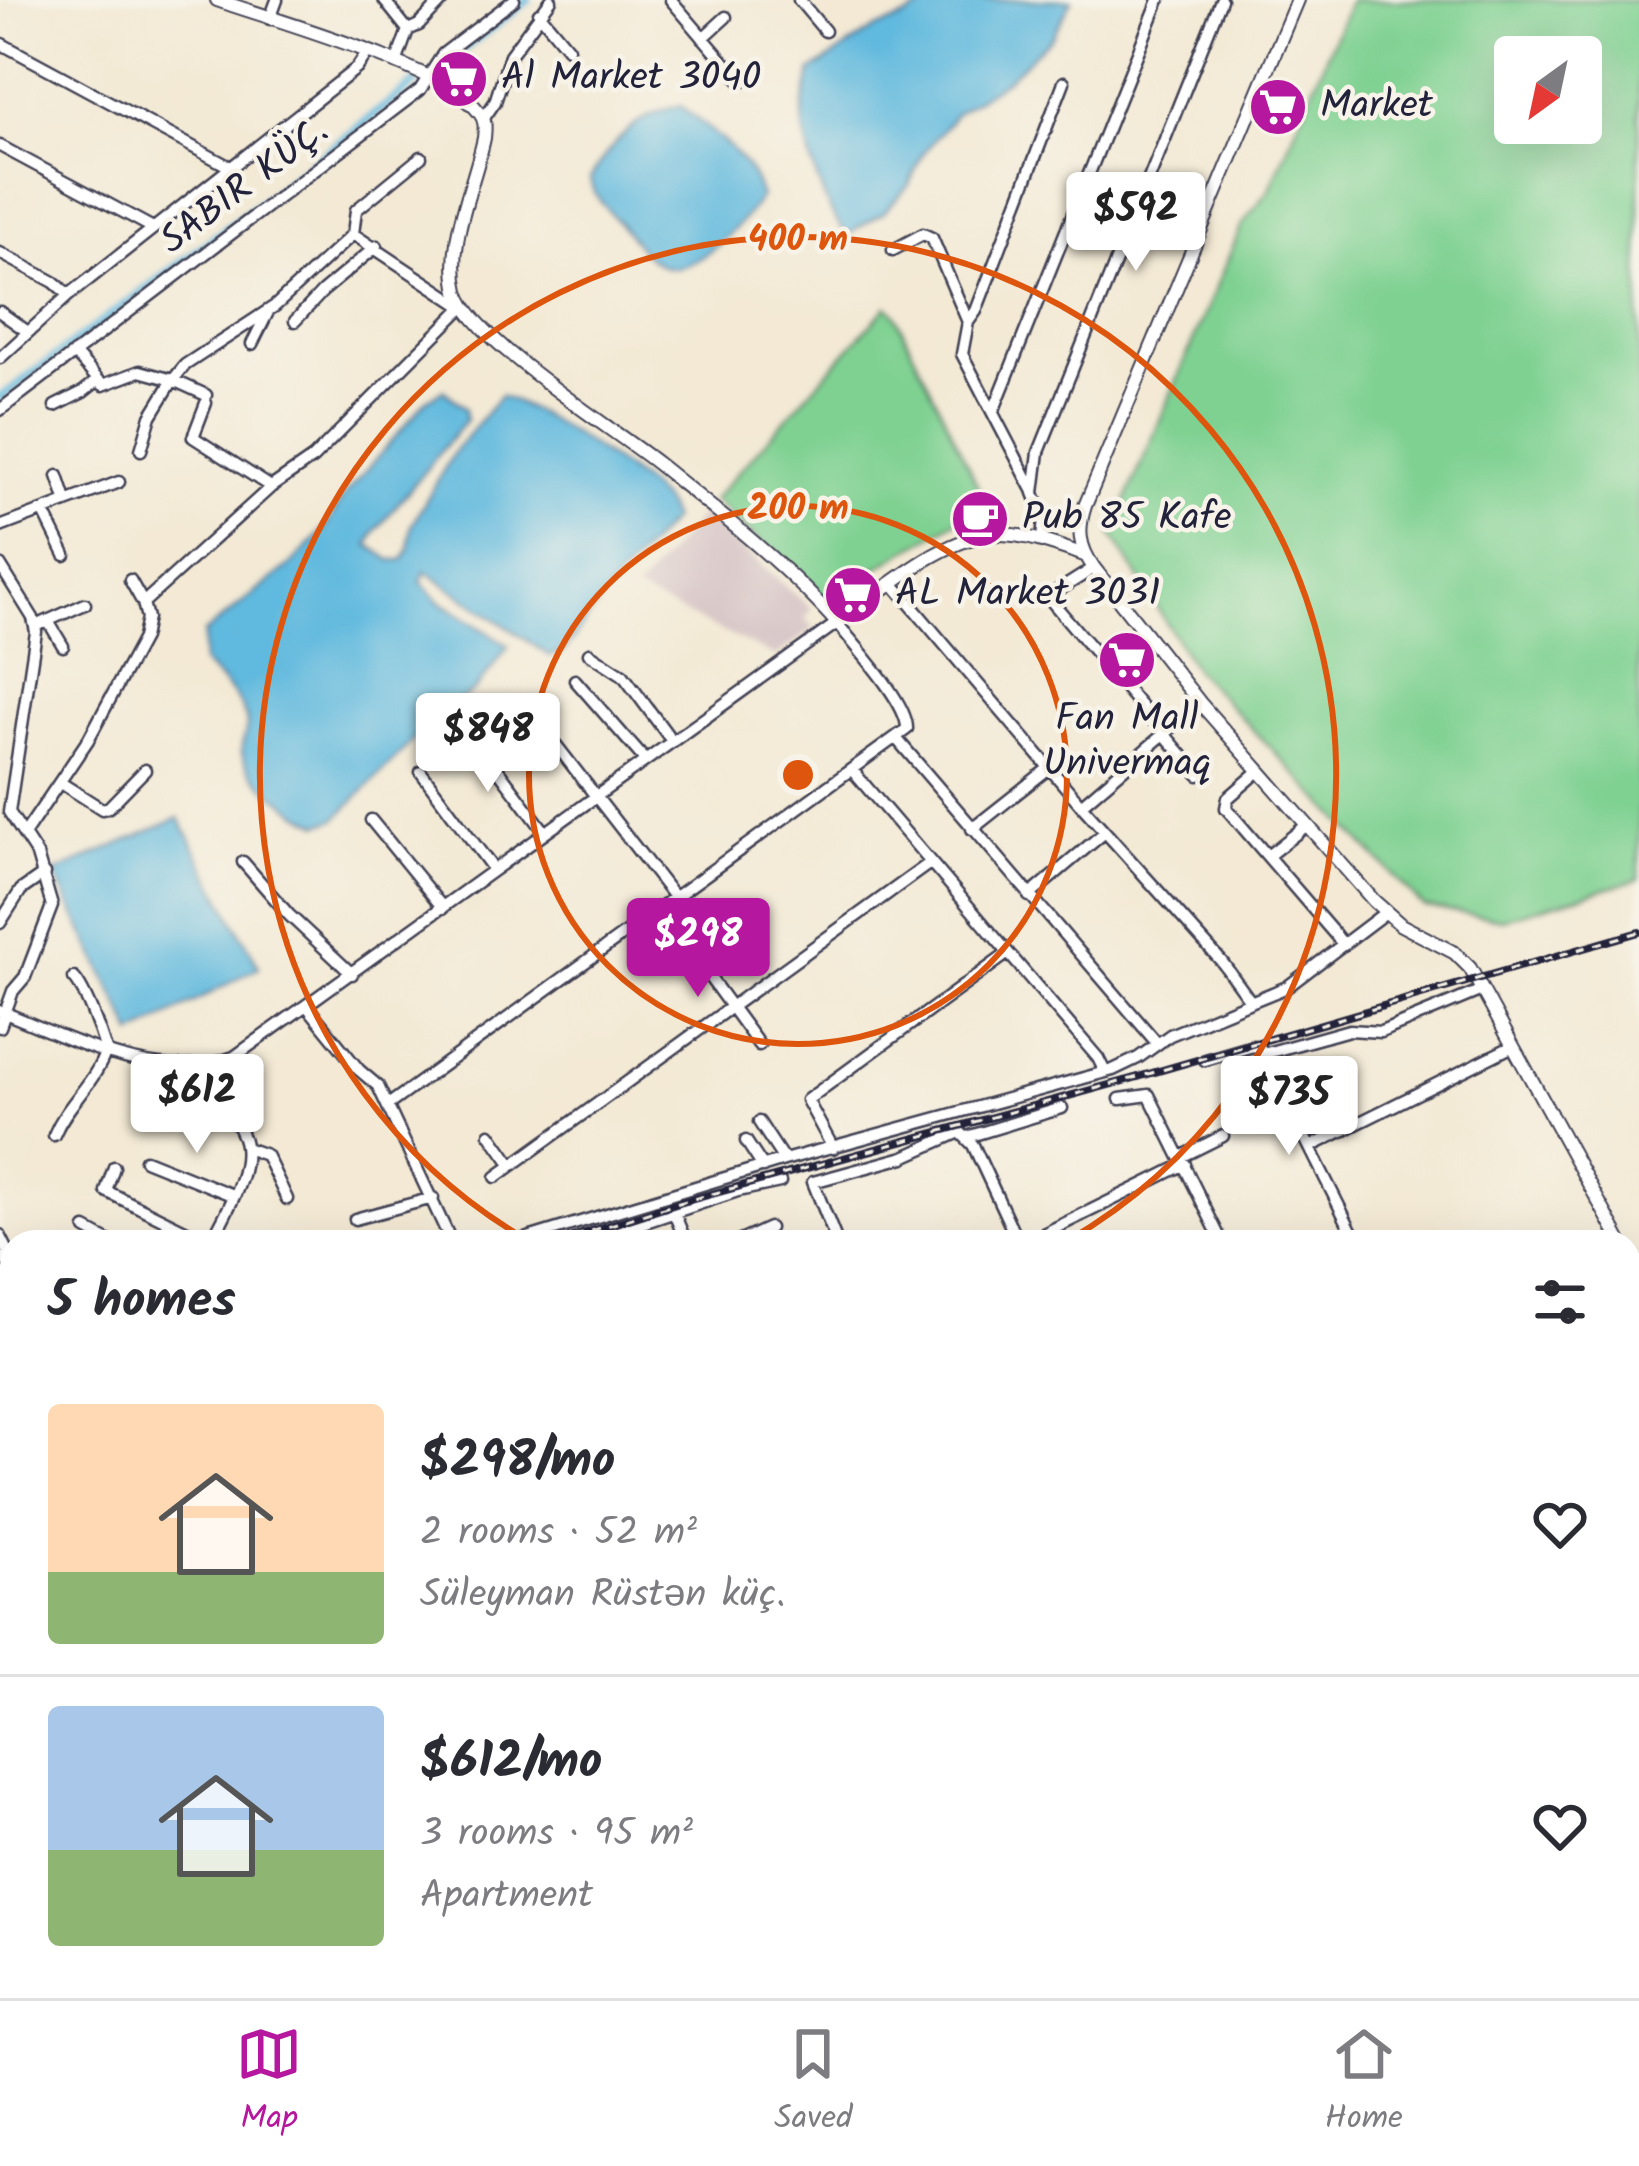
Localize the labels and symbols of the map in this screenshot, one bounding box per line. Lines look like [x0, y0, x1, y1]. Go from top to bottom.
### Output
north arrow [1494, 36, 1602, 144]
supermarket icon: Al Market 3040 [428, 48, 490, 110]
place label: Al Market 3040 [501, 48, 761, 110]
supermarket icon: Market [1247, 76, 1309, 138]
place label: Market [1320, 76, 1434, 138]
street label: SABIR KÜÇ. [147, 102, 343, 272]
pin: $592 [1065, 172, 1207, 274]
text: 400 m [748, 212, 848, 269]
text: 200 m [747, 481, 849, 538]
cafe icon: Pub 85 Kafe [949, 488, 1011, 550]
place label: Pub 85 Kafe [1022, 488, 1232, 550]
supermarket icon: AL Market 3031 [822, 564, 884, 626]
place label: AL Market 3031 [895, 564, 1160, 626]
supermarket icon: Fan Mall Univermaq [1096, 629, 1158, 691]
place label: Fan Mall Univermaq [1043, 689, 1211, 796]
pin: $848 [417, 693, 559, 795]
centre of rings [777, 754, 819, 796]
pin: $298 [627, 898, 769, 1000]
pin: $612 [126, 1054, 268, 1156]
pin: $735 [1218, 1056, 1360, 1158]

